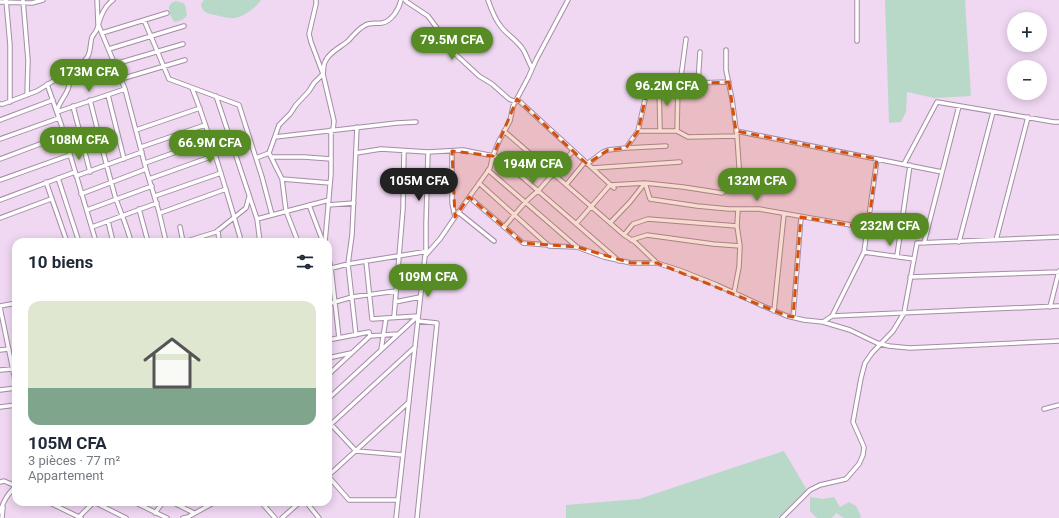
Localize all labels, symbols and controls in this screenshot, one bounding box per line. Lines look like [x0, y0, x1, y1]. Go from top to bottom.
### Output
map controls [1007, 12, 1047, 100]
button: + [1007, 12, 1047, 52]
pin: 79.5M CFA [406, 27, 498, 61]
text: 79.5M CFA [420, 32, 484, 47]
pin: 173M CFA [48, 59, 130, 93]
button: − [1007, 60, 1047, 100]
text: 173M CFA [59, 64, 119, 79]
pin: 96.2M CFA [621, 73, 713, 107]
text: 96.2M CFA [635, 78, 699, 93]
pin: 108M CFA [38, 127, 120, 161]
pin: 66.9M CFA [164, 130, 256, 164]
text: 108M CFA [49, 132, 109, 147]
text: 66.9M CFA [178, 135, 242, 150]
pin: 194M CFA [492, 151, 574, 185]
text: 194M CFA [503, 156, 563, 171]
pin: 105M CFA [378, 168, 460, 202]
pin: 132M CFA [716, 168, 798, 202]
text: 105M CFA [389, 173, 449, 188]
text: 132M CFA [727, 173, 787, 188]
pin: 232M CFA [849, 213, 931, 247]
text: 232M CFA [860, 218, 920, 233]
icon: filters [294, 251, 316, 273]
text: 10 biens [28, 252, 93, 272]
pin: 109M CFA [387, 264, 469, 298]
text: 109M CFA [398, 269, 458, 284]
icon: home [136, 327, 208, 399]
text: 105M CFA [28, 433, 107, 453]
text: 3 pièces · 77 m² [28, 453, 120, 468]
text: Appartement [28, 468, 104, 483]

